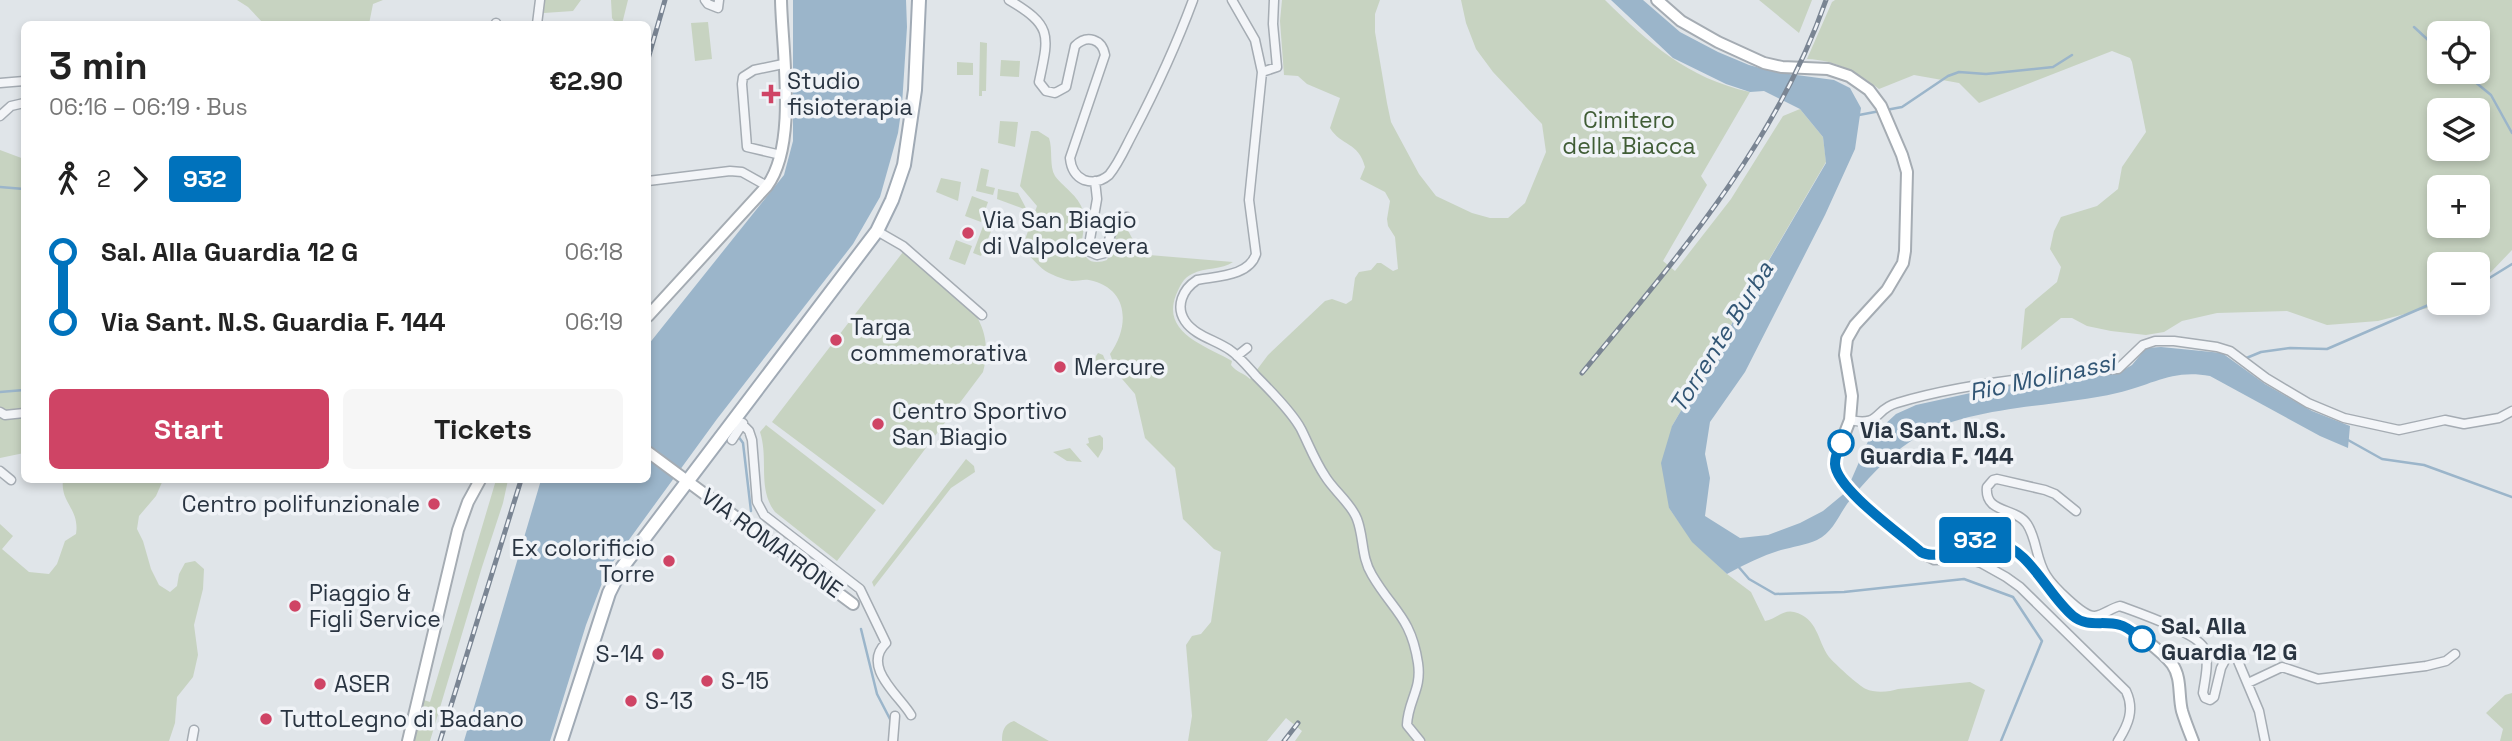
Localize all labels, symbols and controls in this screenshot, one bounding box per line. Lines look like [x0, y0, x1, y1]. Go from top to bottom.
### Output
map controls [2427, 21, 2490, 315]
button: locate [2427, 21, 2490, 84]
text: 3 min [49, 42, 148, 90]
text: €2.90 [549, 64, 623, 98]
place label: Studio fisioterapia [787, 66, 913, 122]
marker: Studio fisioterapia [761, 84, 781, 104]
text: 06:16 – 06:19 · Bus [49, 92, 248, 122]
button: layers [2427, 98, 2490, 161]
park label: Cimitero della Biacca [1562, 105, 1696, 161]
icon: walk [49, 160, 87, 198]
icon: forward [121, 160, 159, 198]
text: 932 [183, 163, 227, 194]
text: 2 [97, 164, 111, 194]
button: + [2427, 175, 2490, 238]
place label: Via San Biagio di Valpolcevera [982, 205, 1149, 261]
marker: Via San Biagio di Valpolcevera [960, 225, 976, 241]
text: Sal. Alla Guardia 12 G [101, 235, 358, 269]
text: 06:18 [564, 237, 623, 267]
button: − [2427, 252, 2490, 315]
water label: Torrente Burba [1662, 255, 1780, 418]
text: Via Sant. N.S. Guardia F. 144 [101, 305, 446, 339]
text: 06:19 [565, 307, 623, 337]
place label: Targa commemorativa [850, 312, 1027, 368]
marker: Targa commemorativa [828, 332, 844, 348]
water label: Rio Molinassi [1966, 346, 2121, 408]
place label: Mercure [1074, 352, 1165, 382]
marker: Mercure [1052, 359, 1068, 375]
button: Start [49, 389, 329, 469]
button: Tickets [343, 389, 623, 469]
place label: Centro Sportivo San Biagio [892, 396, 1067, 452]
place label: Via Sant. N.S. Guardia F. 144 [1860, 415, 2014, 471]
marker: Centro Sportivo San Biagio [870, 416, 886, 432]
marker: Via Sant. N.S. Guardia F. 144 [1828, 430, 1854, 456]
street label: VIA ROMAIRONE [695, 481, 849, 605]
place label: Centro polifunzionale [182, 489, 420, 519]
marker: Centro polifunzionale [426, 496, 442, 512]
line badge: 932 [1935, 517, 2015, 563]
text: 932 [1953, 524, 1997, 555]
place label: Ex colorificio Torre [512, 533, 655, 589]
marker: Ex colorificio Torre [661, 553, 677, 569]
place label: Piaggio & Figli Service [309, 578, 441, 634]
marker: Piaggio & Figli Service [287, 598, 303, 614]
place label: Sal. Alla Guardia 12 G [2161, 611, 2297, 667]
marker: Sal. Alla Guardia 12 G [2129, 626, 2155, 652]
place label: S-14 [595, 639, 644, 669]
marker: S-14 [650, 646, 666, 662]
place label: S-15 [721, 666, 769, 696]
place label: ASER [334, 669, 390, 699]
marker: S-15 [699, 673, 715, 689]
marker: ASER [312, 676, 328, 692]
place label: S-13 [645, 686, 693, 716]
marker: S-13 [623, 693, 639, 709]
place label: TuttoLegno di Badano [280, 704, 524, 734]
marker: TuttoLegno di Badano [258, 711, 274, 727]

